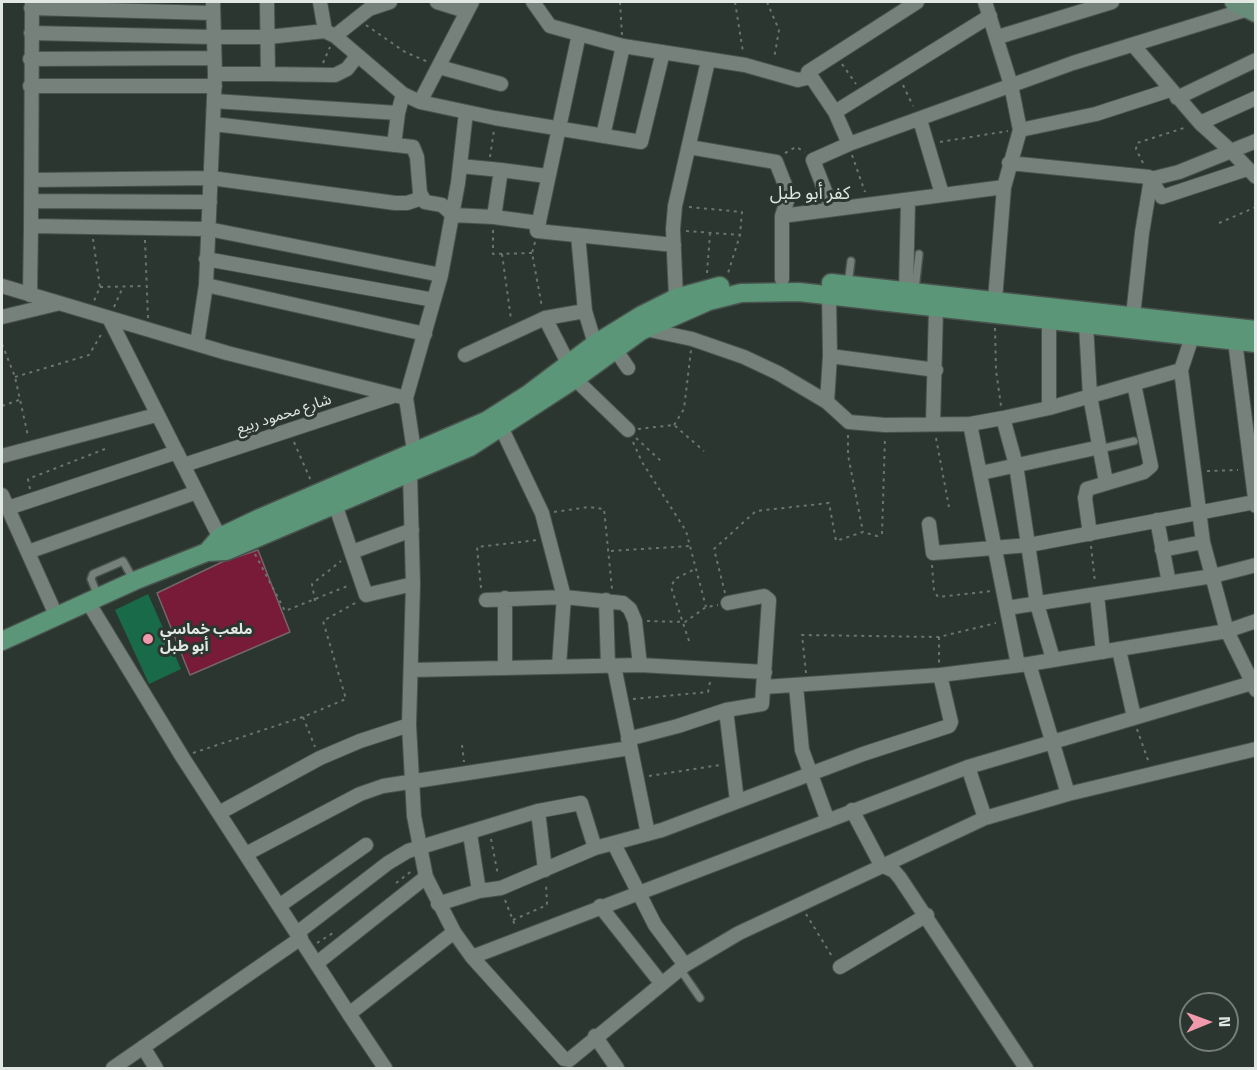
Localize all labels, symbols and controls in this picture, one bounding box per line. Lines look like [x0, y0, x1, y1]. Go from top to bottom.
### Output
district label: كفر أبو طبل [770, 184, 850, 206]
street label: شارع محمود ربيع [234, 391, 334, 439]
place label: ملعب خماسي أبو طبل [160, 621, 252, 656]
marker: ملعب خماسي أبو طبل [141, 632, 155, 646]
north arrow [1179, 992, 1239, 1052]
text: N [1213, 1016, 1237, 1027]

